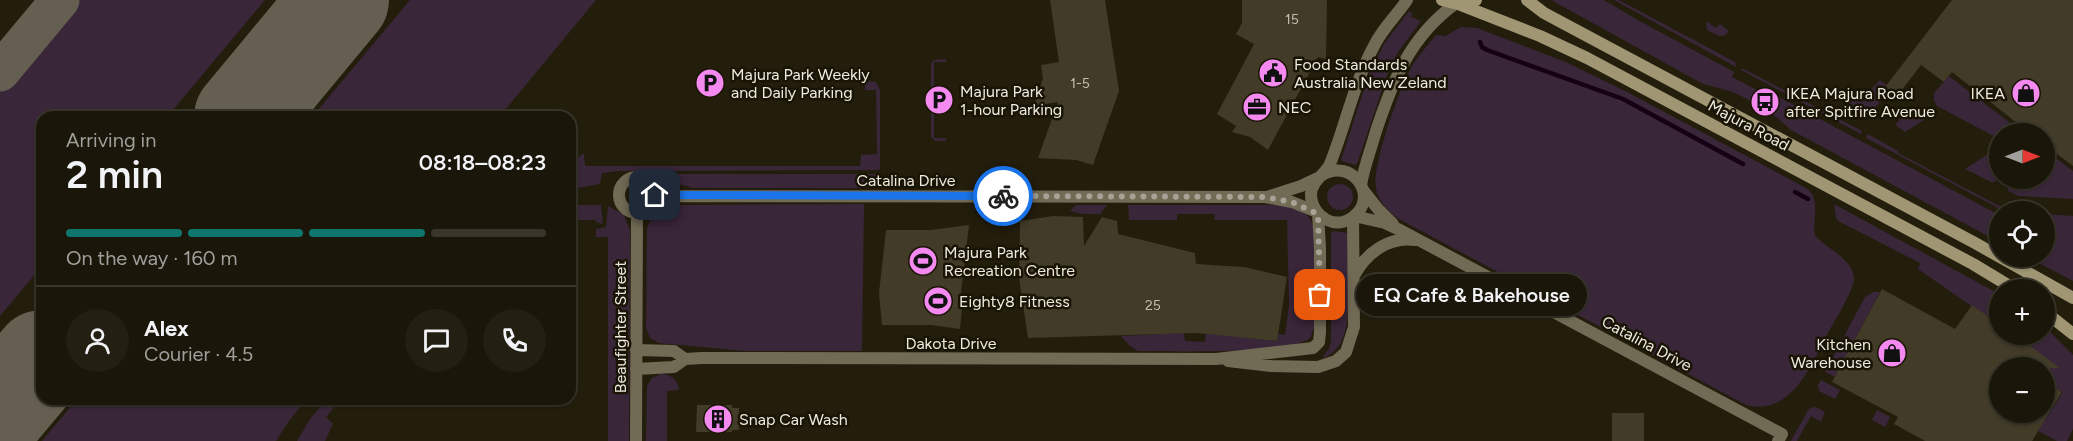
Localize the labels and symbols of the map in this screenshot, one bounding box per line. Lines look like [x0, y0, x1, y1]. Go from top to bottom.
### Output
house number: 15 [1285, 11, 1299, 28]
place label: Food Standards Australia New Zeland [1294, 55, 1447, 92]
public building icon: Food Standards Australia New Zeland [1257, 57, 1289, 89]
place label: Majura Park Weekly and Daily Parking [731, 65, 870, 102]
parking icon: Majura Park Weekly and Daily Parking [694, 67, 726, 99]
house number: 1-5 [1070, 75, 1090, 92]
shop icon: IKEA [2010, 77, 2042, 109]
place label: Majura Park 1-hour Parking [960, 82, 1062, 119]
parking icon: Majura Park 1-hour Parking [923, 84, 955, 116]
place label: IKEA Majura Road after Spitfire Avenue [1786, 84, 1935, 121]
place label: IKEA [1971, 84, 2005, 103]
bus stop icon: IKEA Majura Road after Spitfire Avenue [1749, 86, 1781, 118]
office icon: NEC [1241, 91, 1273, 123]
street label: Majura Road [1705, 96, 1793, 155]
place label: NEC [1278, 98, 1311, 117]
north arrow [1989, 123, 2055, 189]
courier [973, 166, 1033, 226]
pin [629, 169, 680, 220]
street label: Catalina Drive [856, 171, 956, 190]
place label: Majura Park Recreation Centre [944, 243, 1075, 280]
sports icon: Majura Park Recreation Centre [907, 245, 939, 277]
street label: Beaufighter Street [611, 261, 630, 393]
pin [1294, 269, 1345, 320]
callout: EQ Cafe & Bakehouse [1356, 274, 1587, 316]
sports icon: Eighty8 Fitness [922, 285, 954, 317]
place label: Eighty8 Fitness [959, 292, 1070, 311]
house number: 25 [1145, 297, 1161, 314]
street label: Catalina Drive [1599, 312, 1695, 375]
street label: Dakota Drive [905, 334, 997, 353]
place label: Kitchen Warehouse [1791, 335, 1871, 372]
shop icon: Kitchen Warehouse [1876, 337, 1908, 369]
building icon: Snap Car Wash [702, 403, 734, 435]
place label: Snap Car Wash [739, 410, 848, 429]

